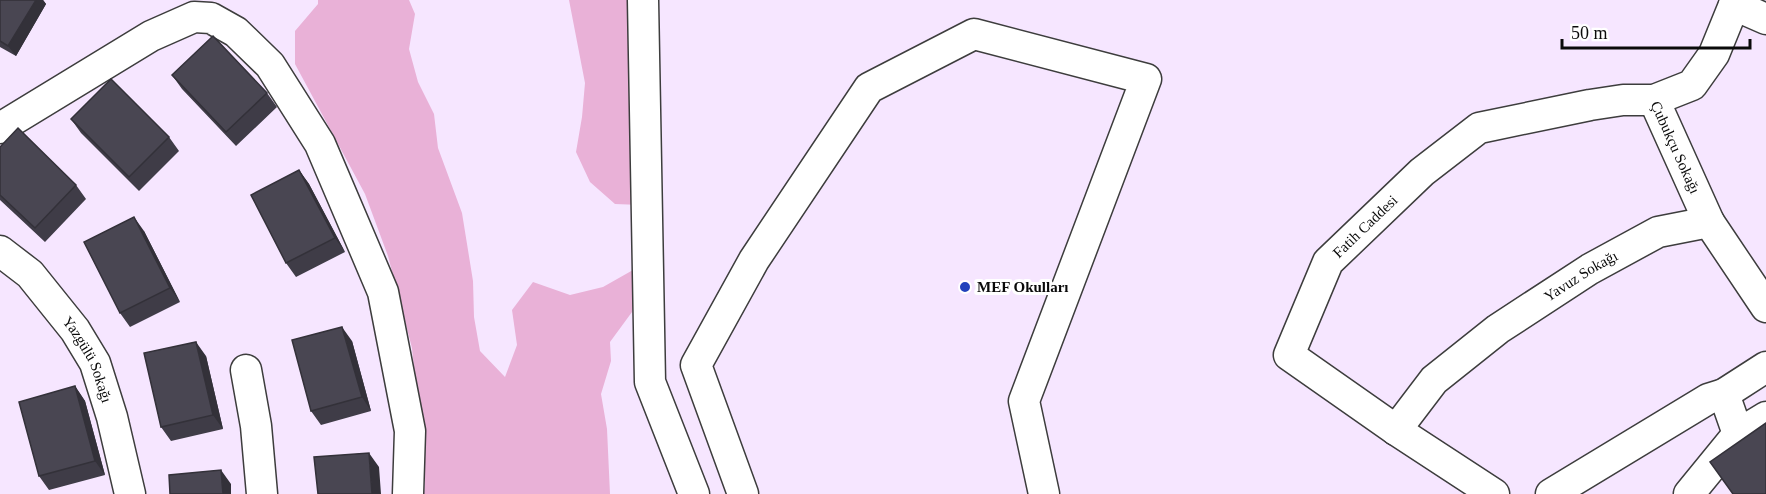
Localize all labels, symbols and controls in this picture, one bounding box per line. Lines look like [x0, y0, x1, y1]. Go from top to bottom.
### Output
scale bar [1562, 12, 1750, 50]
text: 50 m [1571, 23, 1608, 43]
street label: Çubukçu Sokağı [1648, 99, 1703, 196]
street label: Fatih Caddesi [1330, 192, 1401, 261]
street label: Yavuz Sokağı [1541, 248, 1620, 305]
place label: MEF Okulları [977, 279, 1069, 295]
marker: MEF Okulları [958, 280, 972, 294]
street label: Yazgülü Sokağı [59, 313, 115, 405]

